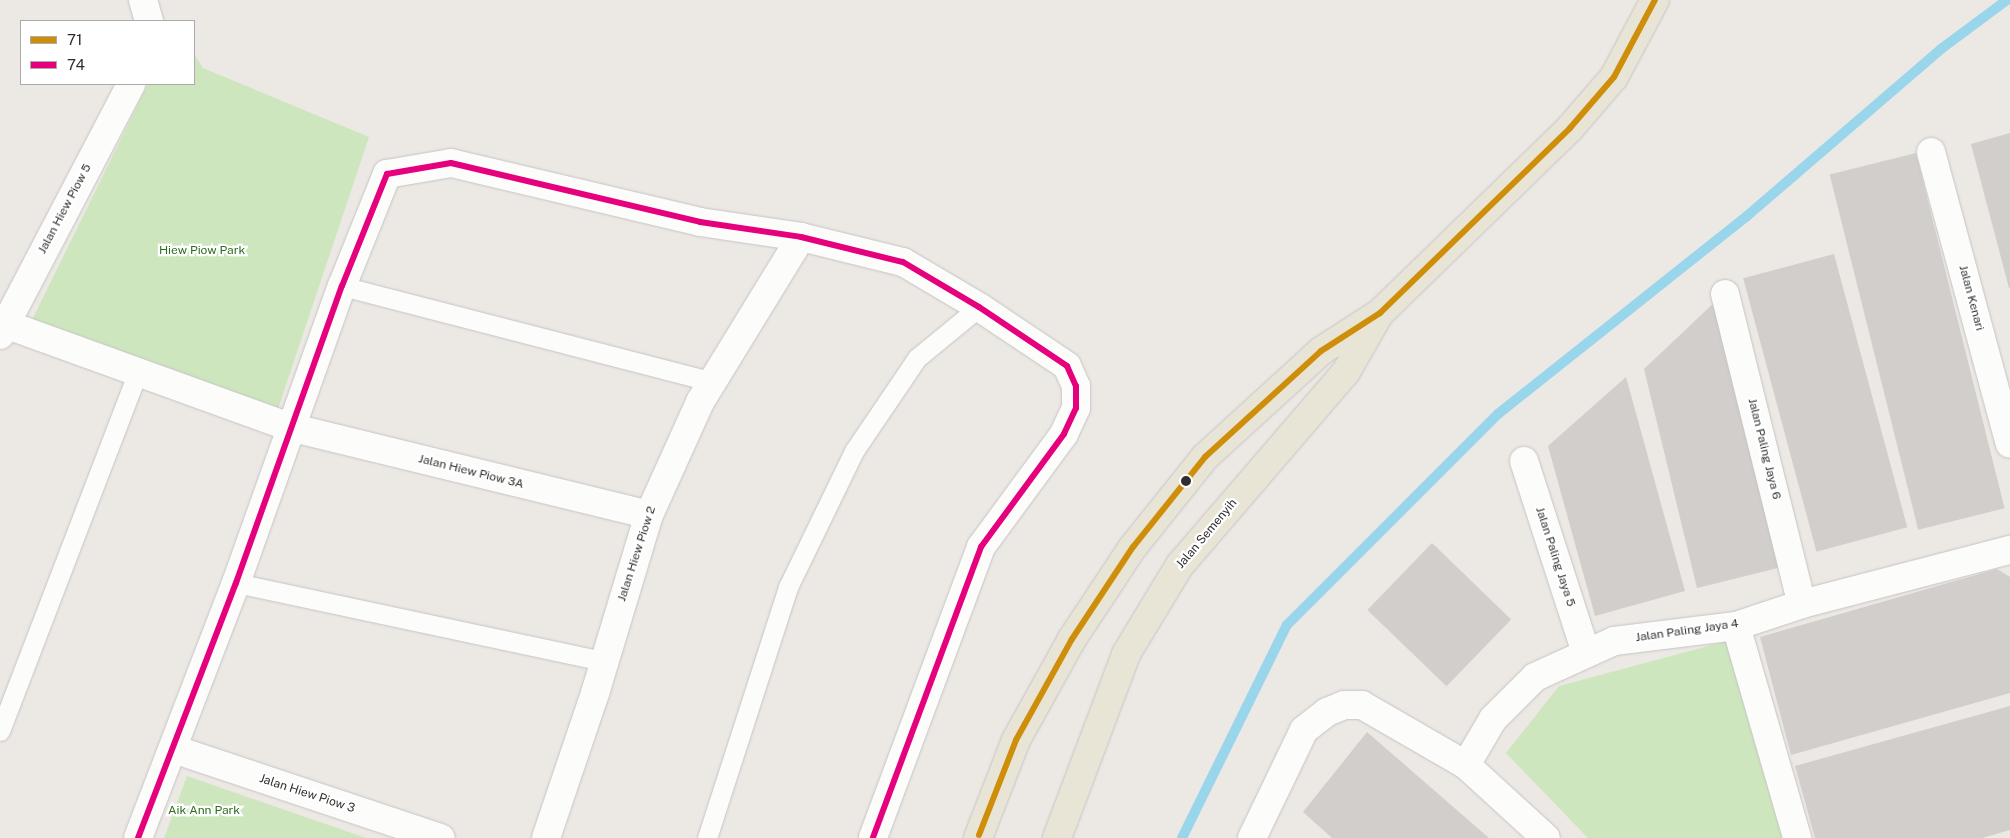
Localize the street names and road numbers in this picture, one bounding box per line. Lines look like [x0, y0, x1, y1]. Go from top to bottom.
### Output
street label: Jalan Hiew Piow 5 [35, 162, 95, 256]
street label: Jalan Kenari [1955, 264, 1987, 332]
street label: Jalan Paling Jaya 6 [1744, 397, 1784, 501]
street label: Jalan Hiew Piow 3A [417, 452, 525, 492]
street label: Jalan Semenyih [1174, 496, 1240, 572]
street label: Jalan Hiew Piow 2 [615, 505, 659, 603]
street label: Jalan Paling Jaya 5 [1532, 505, 1578, 609]
street label: Jalan Paling Jaya 4 [1635, 617, 1739, 645]
street label: Jalan Hiew Piow 3 [257, 772, 357, 816]

